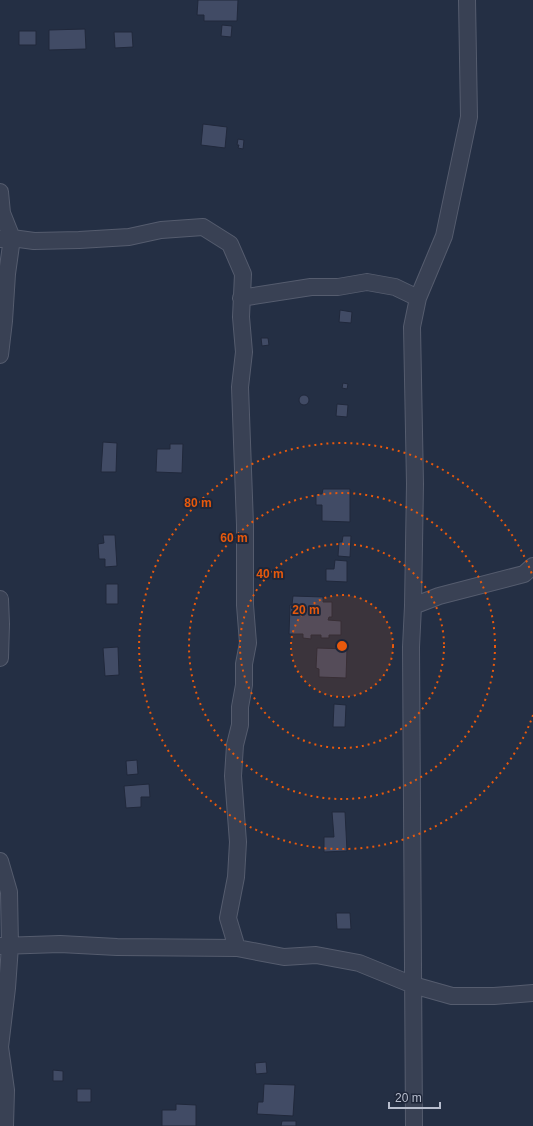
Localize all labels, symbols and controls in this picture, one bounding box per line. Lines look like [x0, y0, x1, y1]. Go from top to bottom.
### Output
text: 80 m [184, 496, 212, 510]
text: 60 m [220, 531, 248, 545]
text: 40 m [256, 567, 284, 581]
text: 20 m [292, 603, 320, 617]
centre of rings [335, 639, 349, 653]
scale bar [389, 1084, 440, 1110]
text: 20 m [395, 1091, 422, 1105]

